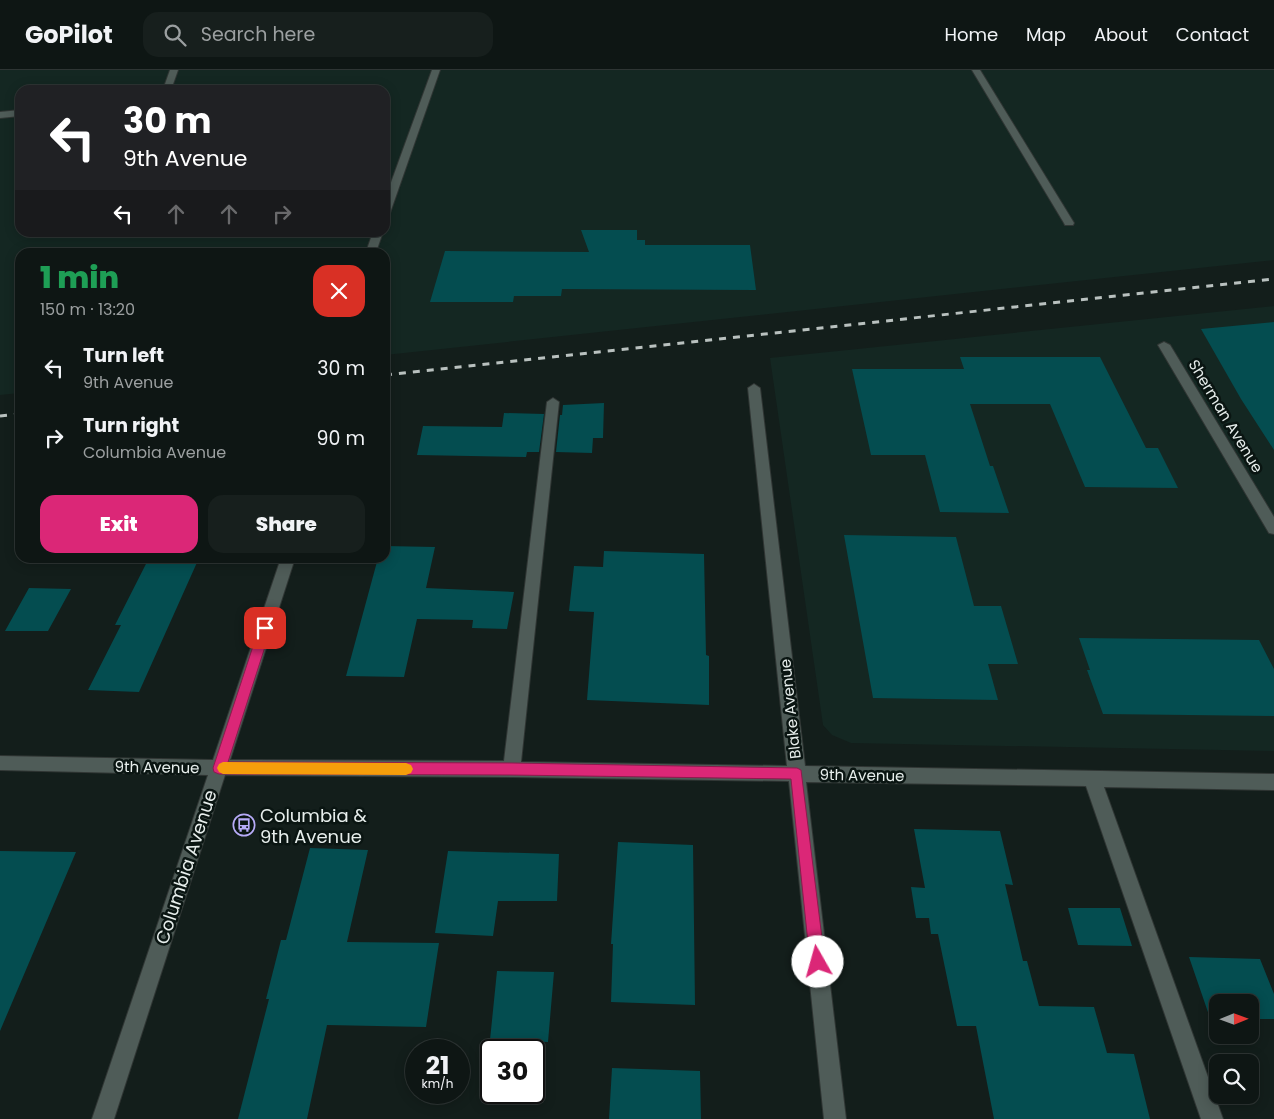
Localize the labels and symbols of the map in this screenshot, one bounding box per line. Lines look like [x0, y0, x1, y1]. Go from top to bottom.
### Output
street label: Sherman Avenue [1184, 355, 1268, 477]
pin [244, 607, 286, 649]
street label: Blake Avenue [774, 658, 806, 760]
street label: 9th Avenue [114, 756, 200, 778]
street label: 9th Avenue [819, 764, 905, 786]
street label: Columbia Avenue [149, 787, 223, 947]
place label: Columbia & 9th Avenue [260, 803, 367, 849]
bus stop icon: Columbia & 9th Avenue [232, 813, 256, 837]
position arrow [791, 935, 843, 987]
north arrow [1209, 994, 1259, 1044]
speed limit sign: 30 [480, 1039, 545, 1104]

